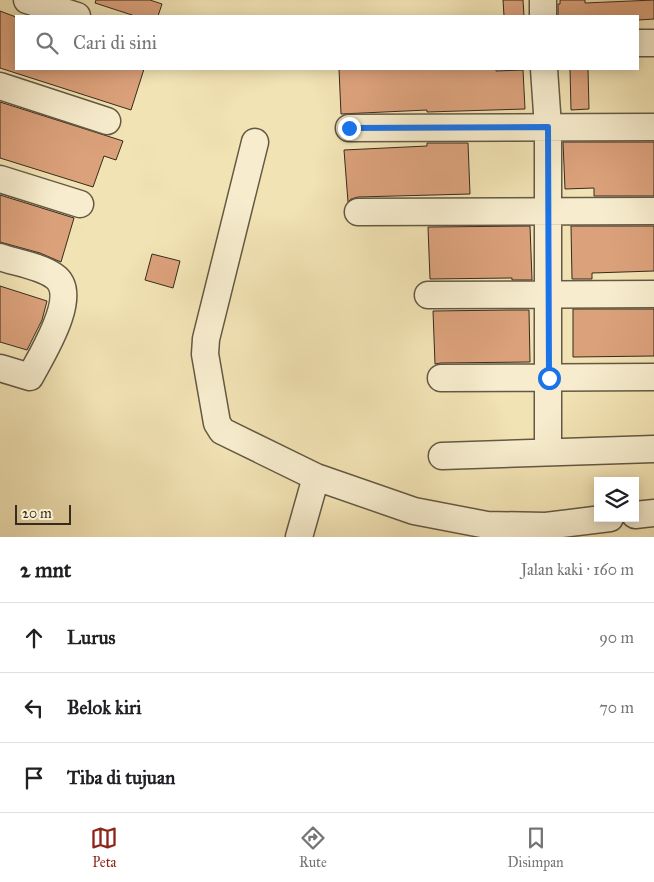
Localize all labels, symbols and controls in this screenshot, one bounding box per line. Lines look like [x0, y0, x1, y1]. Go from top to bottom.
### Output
search box [15, 15, 639, 70]
icon: search [33, 29, 61, 57]
text: Cari di sini [73, 31, 157, 54]
route end [338, 117, 361, 140]
route start [538, 367, 561, 390]
map controls [594, 477, 639, 522]
button: layers [594, 477, 639, 522]
scale bar [15, 502, 71, 525]
text: 20 m [22, 505, 52, 522]
text: 2 mnt [20, 557, 71, 583]
text: Jalan kaki · 160 m [521, 560, 634, 579]
icon: ahead [20, 624, 48, 652]
text: Lurus [67, 626, 115, 649]
text: 90 m [599, 628, 634, 647]
icon: left [20, 694, 48, 722]
text: Belok kiri [67, 696, 141, 719]
text: 70 m [599, 698, 634, 717]
icon: arrive [20, 764, 48, 792]
text: Tiba di tujuan [67, 766, 175, 789]
tab: Peta [90, 824, 118, 871]
tab: Rute [299, 824, 327, 871]
tab: Disimpan [508, 824, 564, 871]

